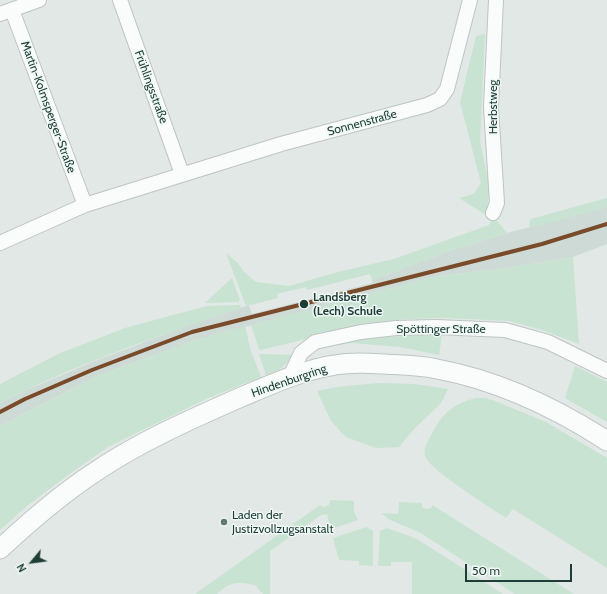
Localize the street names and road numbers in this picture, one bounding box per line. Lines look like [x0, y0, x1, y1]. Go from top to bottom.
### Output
street label: Martin-Kolmsperger-Straße [17, 39, 79, 175]
street label: Frühlingsstraße [131, 48, 171, 126]
street label: Herbstweg [486, 80, 500, 134]
street label: Sonnenstraße [326, 107, 398, 139]
street label: Spöttinger Straße [396, 322, 486, 336]
street label: Hindenburgring [249, 361, 329, 401]

